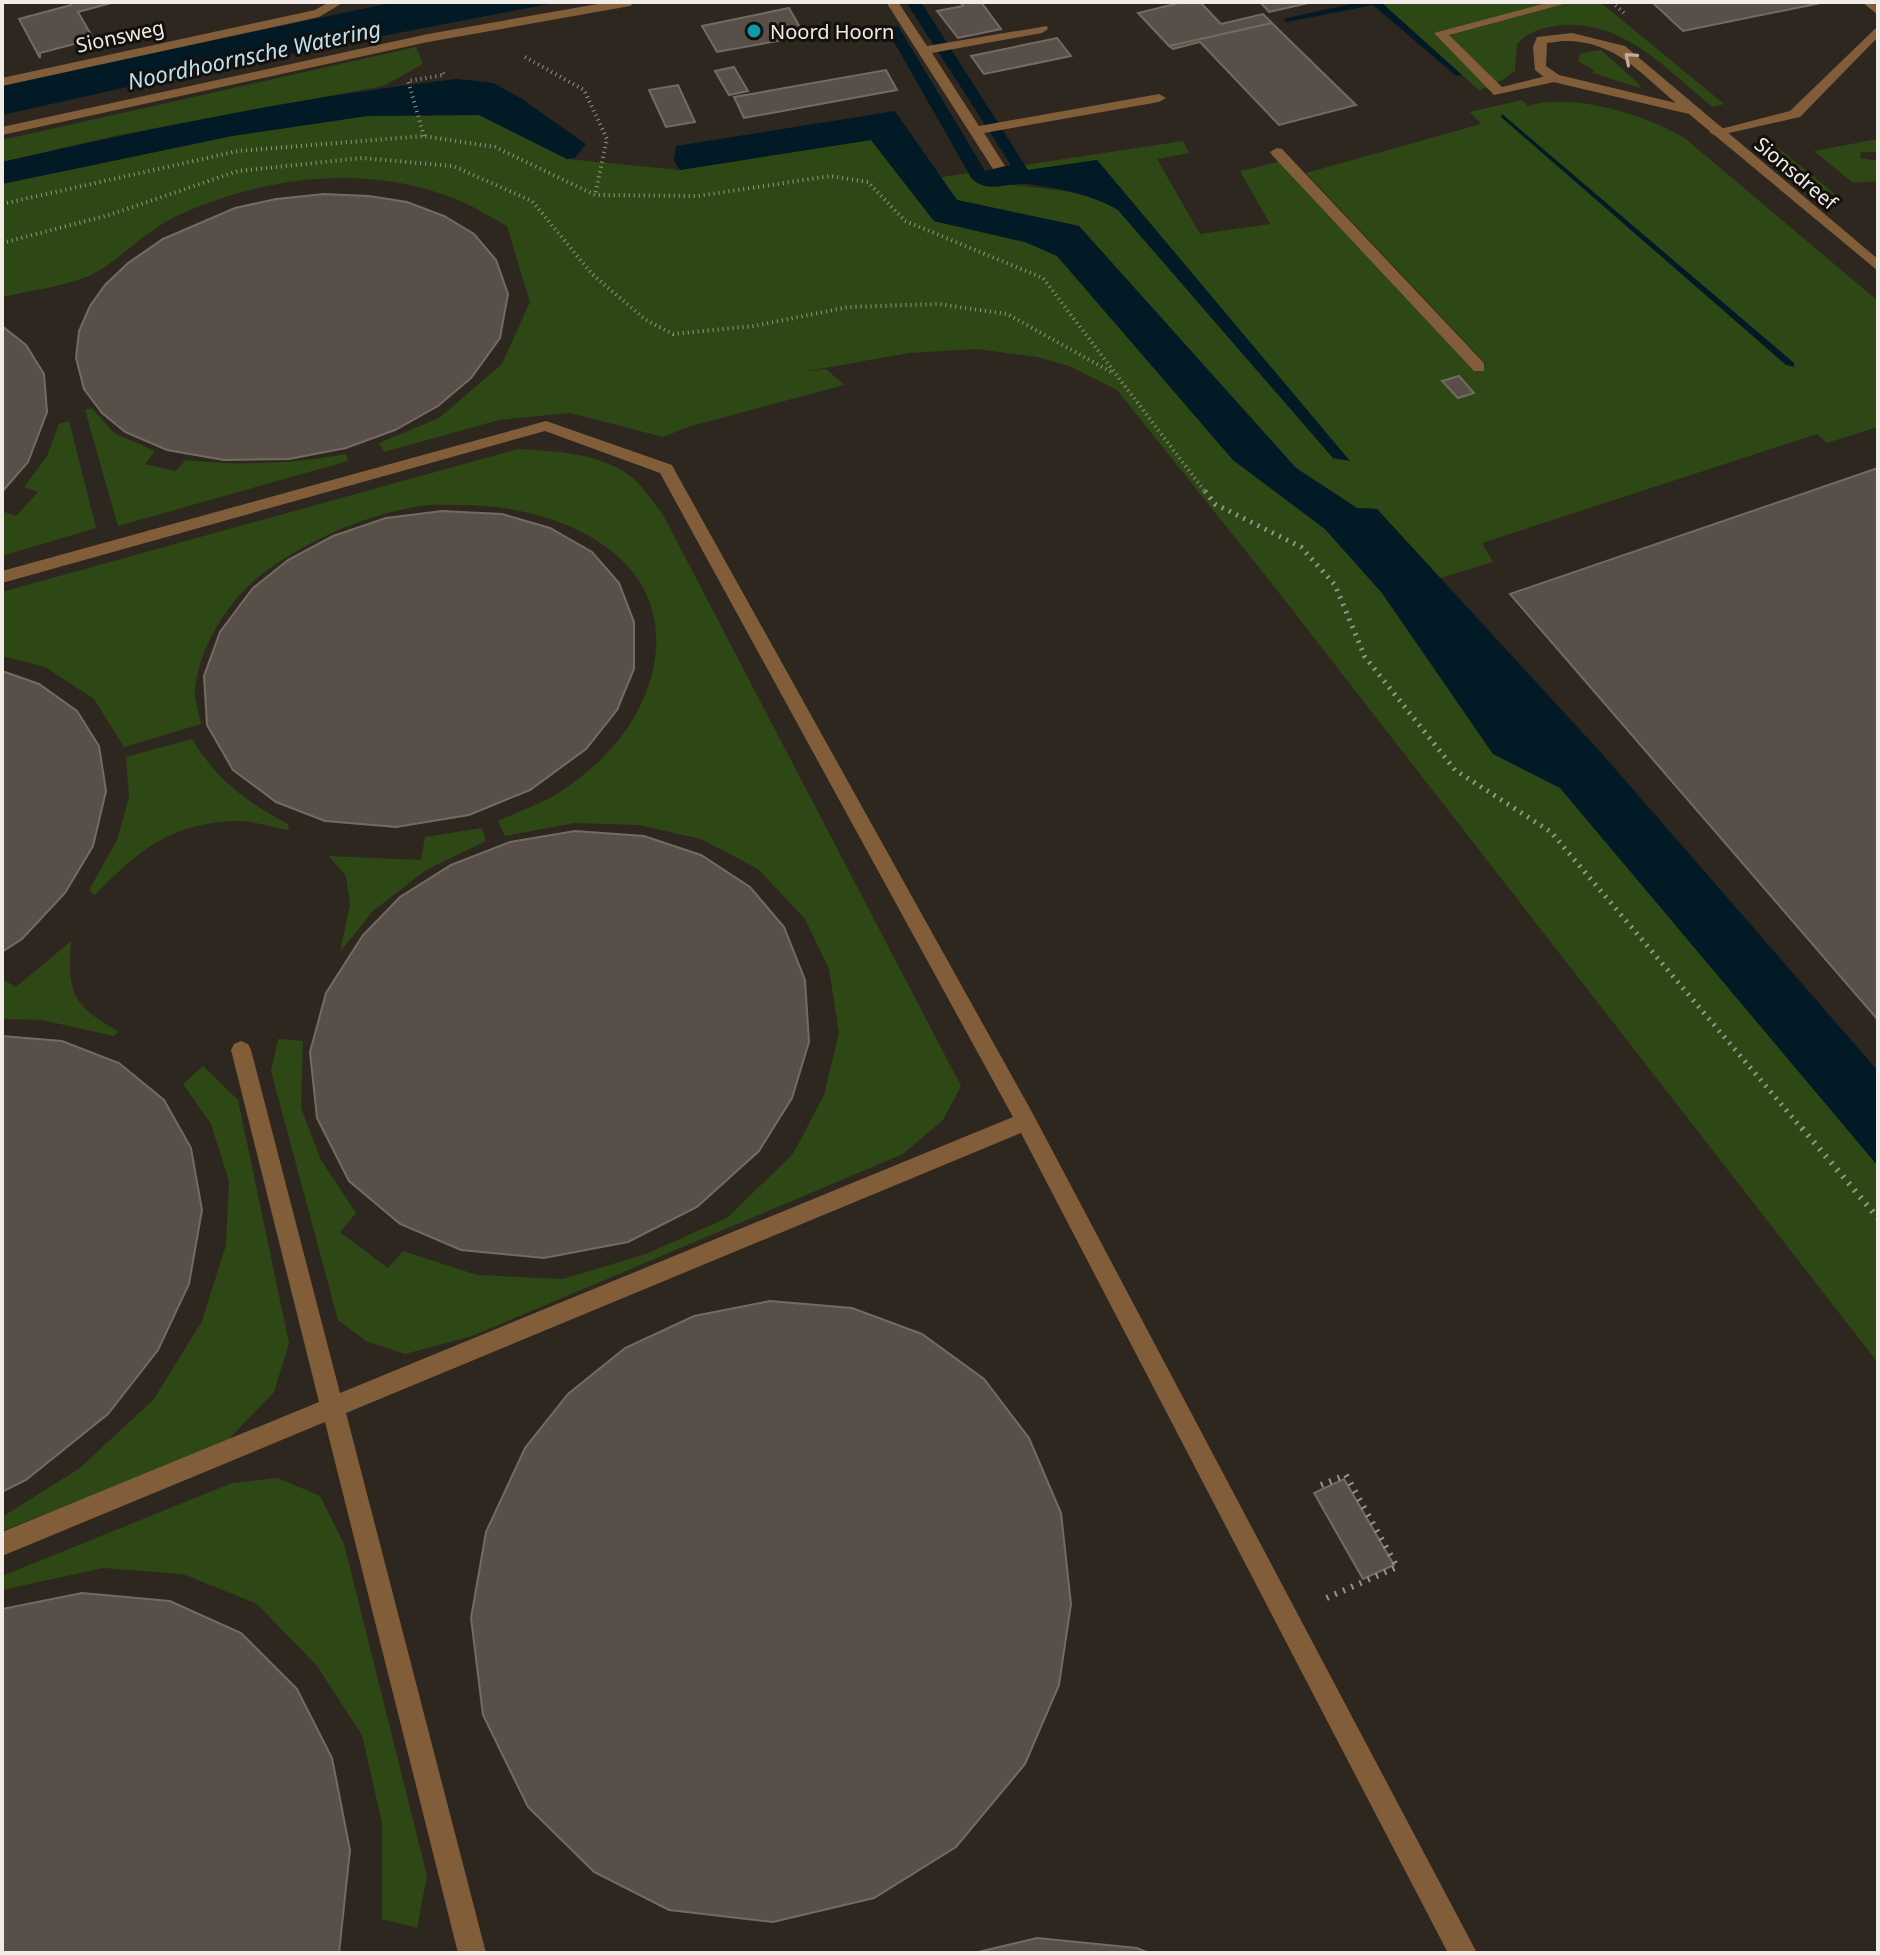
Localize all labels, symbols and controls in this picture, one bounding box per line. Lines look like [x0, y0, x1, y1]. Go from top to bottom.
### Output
water label: Noordhoornsche Watering [125, 12, 384, 96]
street label: Sionsweg [73, 13, 167, 59]
place label: Noord Hoorn [770, 18, 894, 45]
marker: Noord Hoorn [745, 22, 763, 40]
one-way arrow [1625, 54, 1640, 68]
street label: Sionsdreef [1749, 131, 1844, 216]

